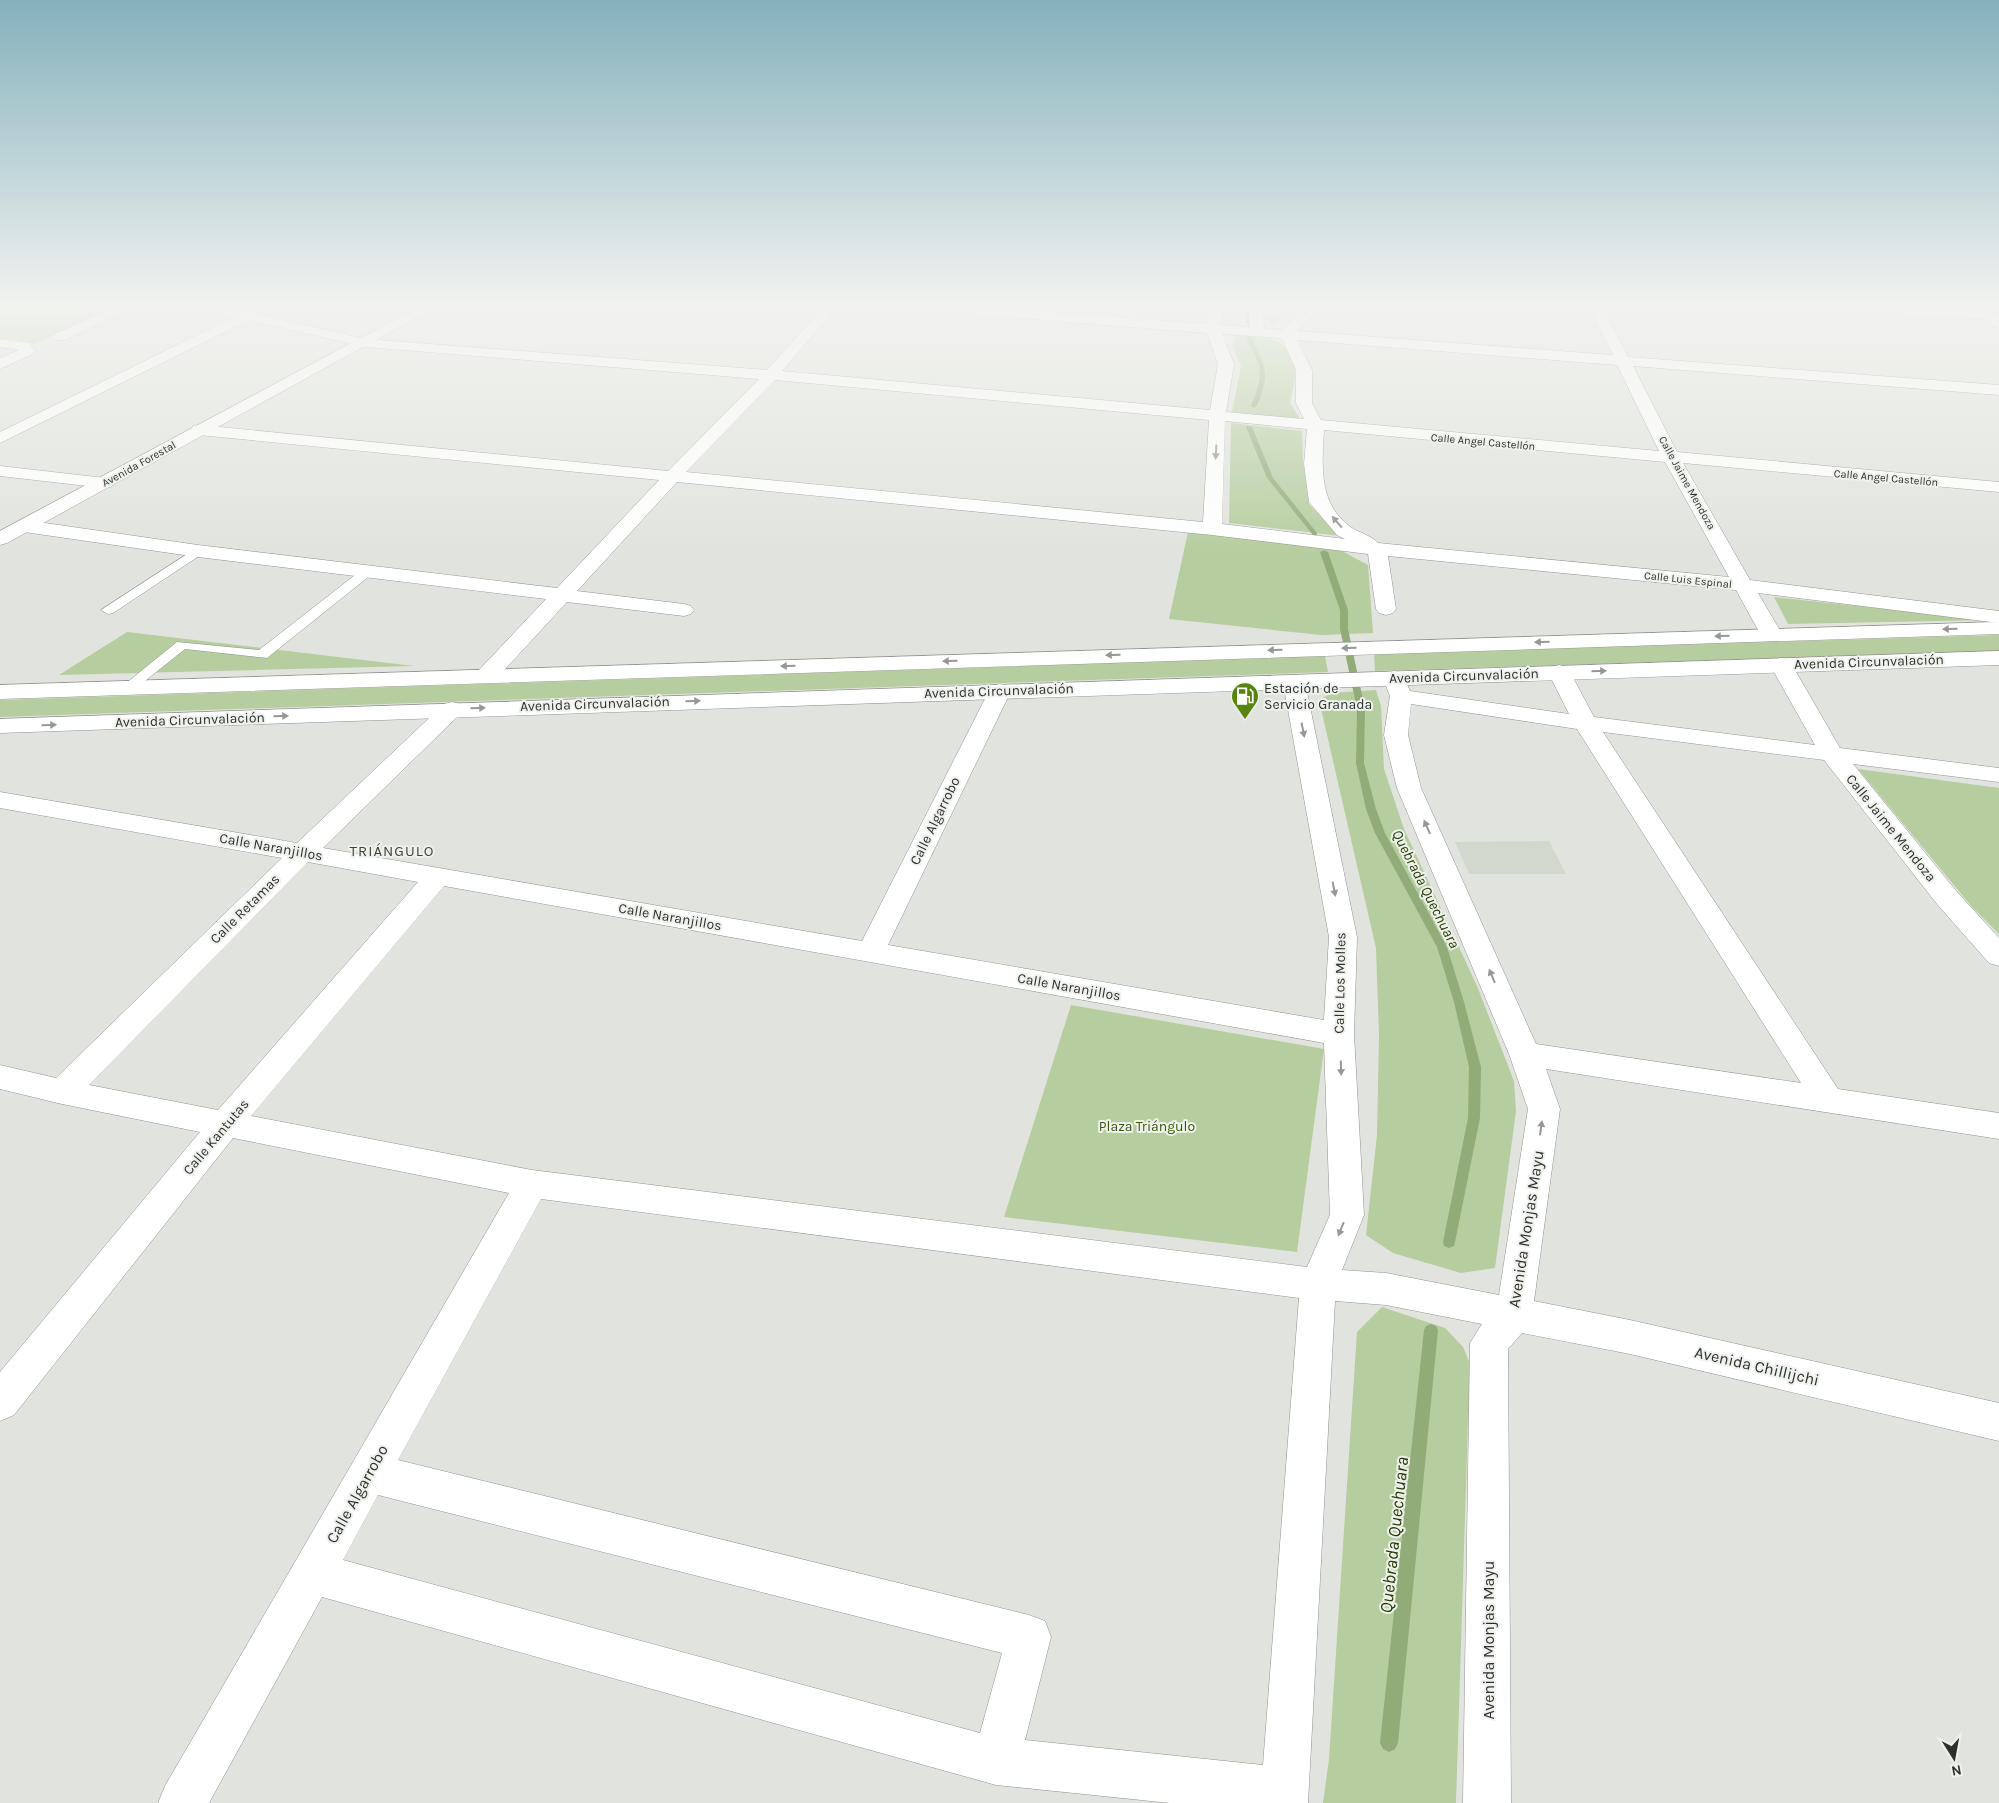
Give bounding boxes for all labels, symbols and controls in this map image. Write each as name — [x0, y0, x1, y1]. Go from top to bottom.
street label: Calle Angel Castellón — [1430, 431, 1536, 453]
street label: Calle Jaime Mendoza — [1656, 434, 1718, 532]
street label: Avenida Forestal — [100, 438, 178, 490]
one-way arrow — [1211, 444, 1219, 460]
street label: Calle Angel Castellón — [1833, 467, 1939, 489]
one-way arrow — [1331, 516, 1342, 529]
street label: Calle Luis Espinal — [1643, 569, 1733, 591]
one-way arrow — [1942, 626, 1958, 634]
one-way arrow — [1714, 632, 1730, 640]
one-way arrow — [1534, 638, 1550, 646]
one-way arrow — [1341, 644, 1357, 652]
one-way arrow — [1267, 647, 1283, 655]
street label: Avenida Circunvalación — [1794, 651, 1944, 673]
one-way arrow — [1104, 652, 1120, 660]
one-way arrow — [942, 657, 958, 665]
one-way arrow — [780, 662, 796, 670]
street label: Avenida Circunvalación — [1389, 665, 1539, 687]
one-way arrow — [1591, 667, 1607, 675]
street label: Avenida Circunvalación — [924, 680, 1074, 702]
place label: Estación de Servicio Granada — [1264, 680, 1372, 713]
fuel station icon: Estación de Servicio Granada — [1230, 681, 1260, 720]
street label: Avenida Circunvalación — [520, 693, 670, 715]
one-way arrow — [686, 697, 702, 705]
one-way arrow — [471, 704, 487, 712]
street label: Avenida Circunvalación — [115, 709, 265, 731]
one-way arrow — [273, 712, 289, 720]
one-way arrow — [41, 721, 57, 729]
one-way arrow — [1300, 722, 1308, 738]
street label: Calle Jaime Mendoza — [1842, 771, 1940, 885]
street label: Calle Algarrobo — [906, 774, 964, 868]
one-way arrow — [1422, 820, 1430, 834]
water label: Quebrada Quechuara — [1388, 827, 1464, 951]
street label: Calle Naranjillos — [218, 830, 324, 864]
district label: TRIÁNGULO — [350, 842, 434, 860]
street label: Calle Retamas — [207, 871, 283, 947]
one-way arrow — [1330, 882, 1338, 897]
street label: Calle Naranjillos — [617, 900, 723, 934]
street label: Calle Los Molles — [1331, 932, 1349, 1034]
one-way arrow — [1487, 969, 1495, 983]
street label: Calle Naranjillos — [1016, 970, 1122, 1004]
one-way arrow — [1337, 1060, 1345, 1076]
street label: Calle Kantutas — [179, 1096, 253, 1178]
park label: Plaza Triángulo — [1099, 1118, 1195, 1135]
one-way arrow — [1537, 1120, 1545, 1136]
street label: Avenida Monjas Mayu — [1504, 1149, 1548, 1309]
one-way arrow — [1336, 1222, 1344, 1236]
street label: Avenida Chillijchi — [1693, 1342, 1821, 1390]
street label: Calle Algarrobo — [322, 1441, 392, 1547]
water label: Quebrada Quechuara — [1375, 1456, 1413, 1614]
street label: Avenida Monjas Mayu — [1479, 1560, 1498, 1720]
north arrow — [1929, 1733, 1979, 1783]
text: N — [1950, 1761, 1963, 1780]

